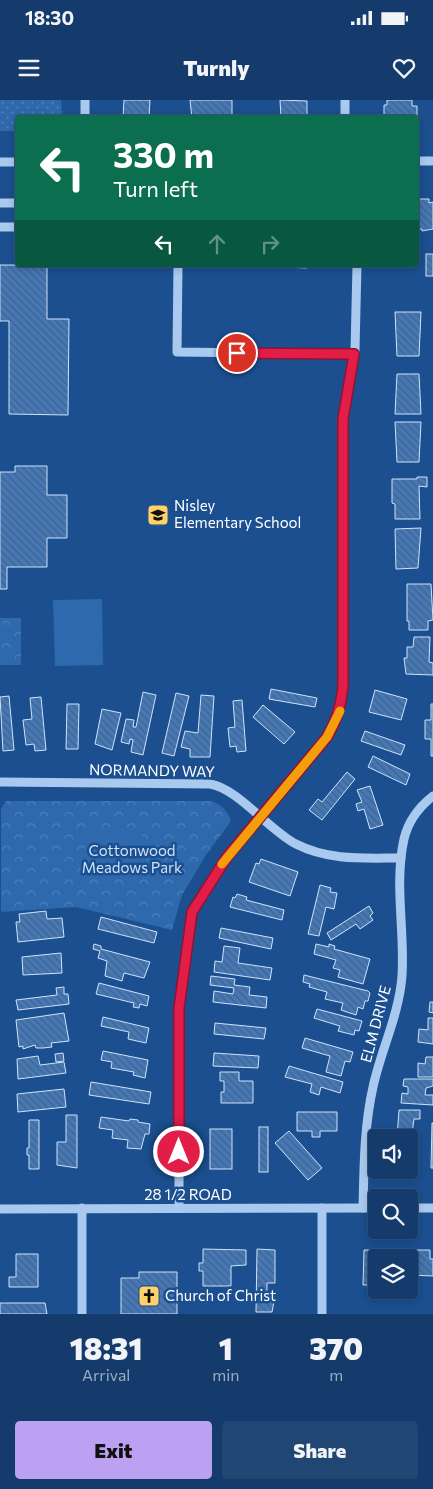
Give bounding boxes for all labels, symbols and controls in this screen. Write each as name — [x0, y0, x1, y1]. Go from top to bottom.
text: 18:30 — [25, 6, 74, 29]
icon: menu — [15, 54, 43, 82]
text: Turnly — [183, 54, 250, 81]
icon: heart — [390, 54, 418, 82]
text: 330 m — [113, 132, 214, 175]
icon: left — [30, 135, 95, 200]
text: Turn left — [113, 175, 198, 202]
icon: left — [150, 230, 178, 258]
icon: ahead — [203, 230, 231, 258]
icon: right — [256, 230, 284, 258]
pin — [216, 332, 258, 374]
icon: arrive — [223, 339, 251, 367]
place label: Nisley Elementary School — [174, 496, 301, 531]
school or university icon: Nisley Elementary School — [146, 503, 170, 527]
street label: NORMANDY WAY — [89, 760, 215, 780]
park label: Cottonwood Meadows Park — [82, 841, 182, 876]
street label: ELM DRIVE — [356, 983, 394, 1064]
position arrow — [152, 1125, 204, 1177]
map controls — [368, 1129, 418, 1299]
button: sound — [368, 1129, 418, 1179]
street label: 28 1/2 ROAD — [144, 1185, 232, 1203]
button: search — [368, 1189, 418, 1239]
button: layers — [368, 1249, 418, 1299]
church icon: Church of Christ — [137, 1284, 161, 1308]
place label: Church of Christ — [165, 1286, 276, 1304]
text: 18:31 — [70, 1329, 143, 1366]
text: 1 — [219, 1329, 233, 1366]
text: 370 — [309, 1329, 363, 1366]
text: Arrival — [82, 1365, 130, 1384]
text: min — [212, 1365, 239, 1384]
text: m — [329, 1365, 343, 1384]
button: Exit — [15, 1421, 212, 1479]
button: Share — [222, 1421, 418, 1479]

